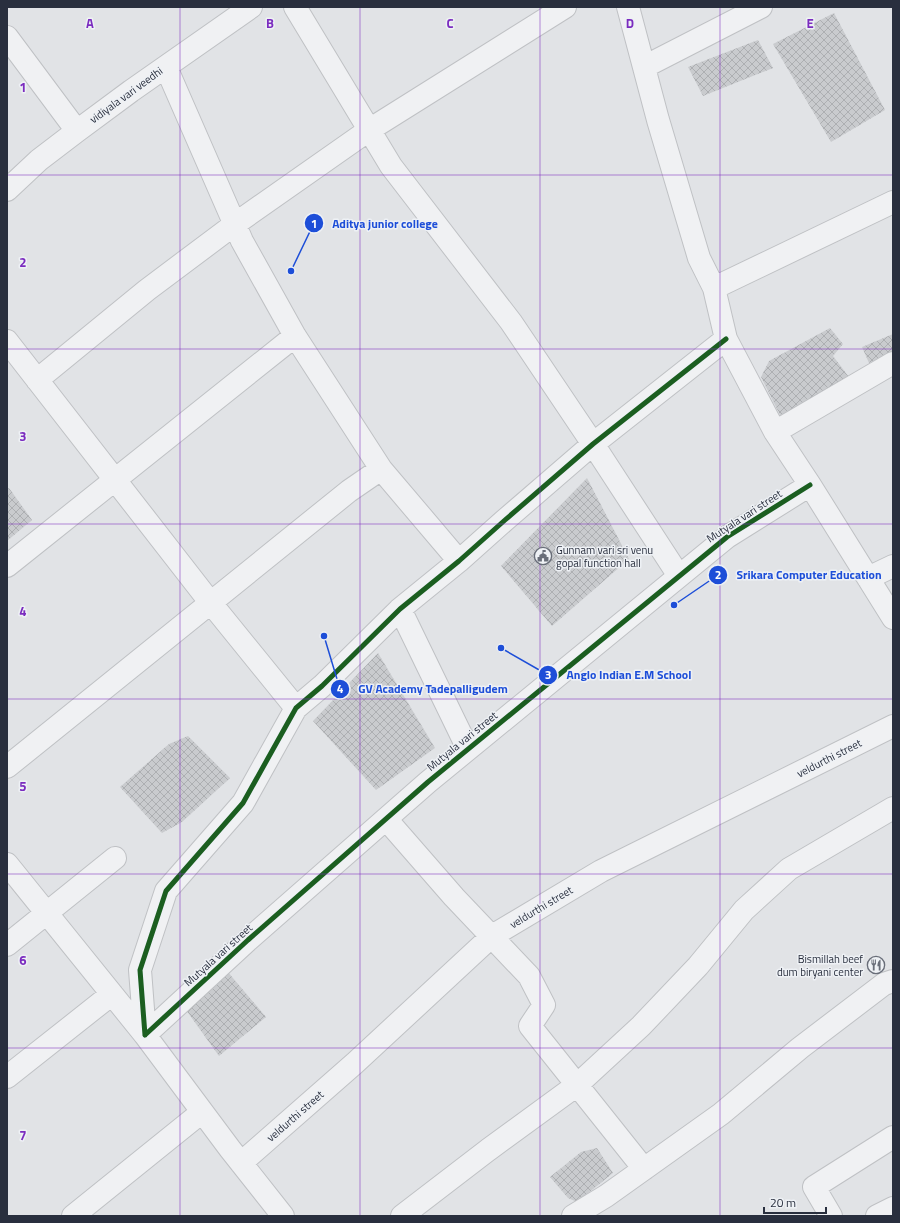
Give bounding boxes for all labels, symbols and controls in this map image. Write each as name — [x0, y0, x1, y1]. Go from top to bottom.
text: A — [86, 13, 94, 33]
text: B — [266, 13, 274, 33]
text: C — [446, 13, 454, 33]
text: D — [626, 13, 634, 33]
text: E — [806, 13, 814, 33]
street label: vidiyala vari veedhi — [86, 63, 166, 127]
text: 1 — [19, 77, 27, 97]
callout: Aditya junior college — [304, 211, 445, 235]
text: 1 — [311, 214, 317, 233]
text: Aditya junior college — [332, 214, 438, 233]
text: 2 — [19, 252, 27, 272]
text: 3 — [19, 426, 27, 446]
street label: Mutyala vari street — [703, 485, 785, 546]
place label: Gunnam vari sri venu gopal function hall — [556, 542, 653, 571]
public building icon: Gunnam vari sri venu gopal function hall — [533, 546, 553, 566]
callout: Srikara Computer Education — [708, 563, 889, 587]
text: 2 — [715, 565, 721, 584]
text: Srikara Computer Education — [736, 565, 882, 584]
text: 4 — [19, 601, 27, 621]
callout: Anglo Indian E.M School — [538, 663, 699, 687]
text: 3 — [545, 665, 551, 684]
text: Anglo Indian E.M School — [567, 665, 691, 684]
callout: GV Academy Tadepalligudem — [330, 677, 516, 701]
text: 4 — [337, 679, 344, 698]
text: GV Academy Tadepalligudem — [358, 679, 508, 698]
street label: Mutyala vari street — [423, 707, 501, 775]
street label: veldurthi street — [794, 735, 864, 781]
text: 5 — [19, 776, 27, 796]
street label: veldurthi street — [506, 882, 576, 932]
street label: Mutyala vari street — [180, 920, 256, 990]
text: 6 — [19, 950, 27, 970]
place label: Bismillah beef dum biryani center — [777, 951, 863, 980]
restaurant icon: Bismillah beef dum biryani center — [866, 955, 886, 975]
street label: veldurthi street — [263, 1087, 327, 1145]
text: 7 — [19, 1125, 27, 1145]
scale bar — [764, 1189, 826, 1215]
text: 20 m — [770, 1193, 796, 1212]

